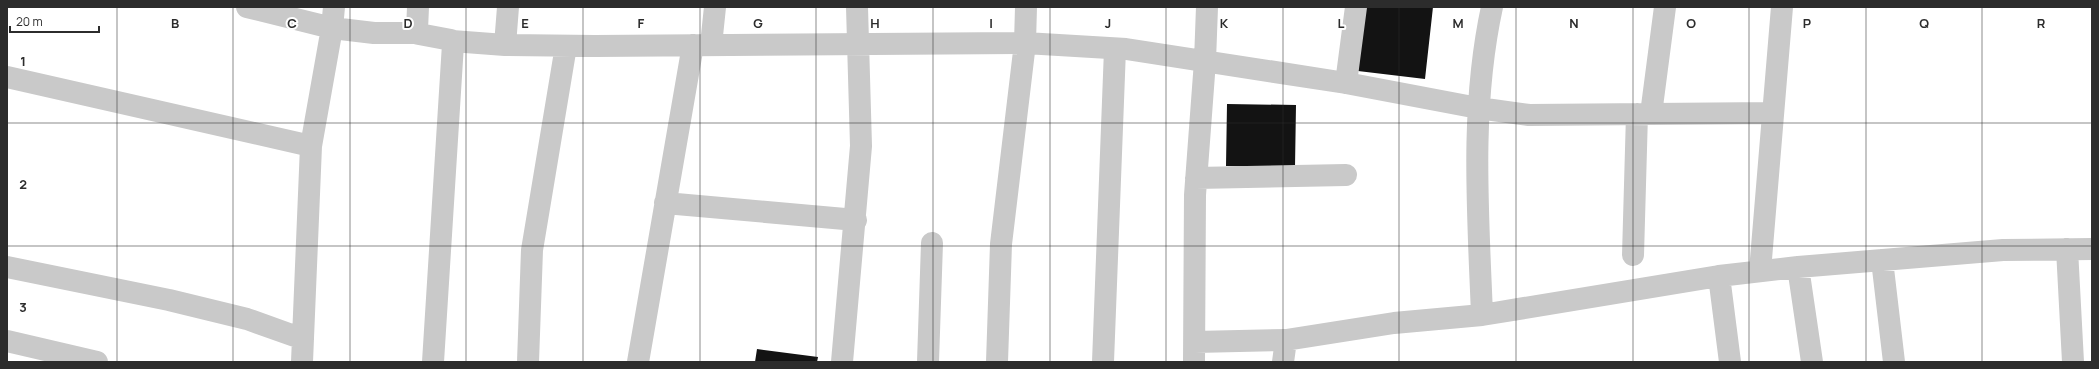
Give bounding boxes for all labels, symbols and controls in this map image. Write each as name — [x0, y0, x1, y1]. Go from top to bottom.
scale bar — [10, 8, 99, 34]
text: 20 m — [16, 13, 43, 30]
text: B — [171, 14, 179, 32]
text: C — [287, 14, 297, 32]
text: D — [403, 14, 413, 32]
text: E — [521, 14, 529, 32]
text: F — [638, 14, 645, 32]
text: G — [753, 14, 763, 32]
text: H — [870, 14, 880, 32]
text: I — [989, 14, 993, 32]
text: J — [1105, 14, 1111, 32]
text: K — [1220, 14, 1229, 32]
text: L — [1338, 14, 1345, 32]
text: M — [1452, 14, 1464, 32]
text: N — [1569, 14, 1579, 32]
text: O — [1686, 14, 1696, 32]
text: P — [1803, 14, 1811, 32]
text: Q — [1919, 14, 1929, 32]
text: R — [2037, 14, 2046, 32]
text: 1 — [20, 52, 26, 70]
text: 2 — [19, 175, 27, 193]
text: 3 — [19, 298, 27, 316]

